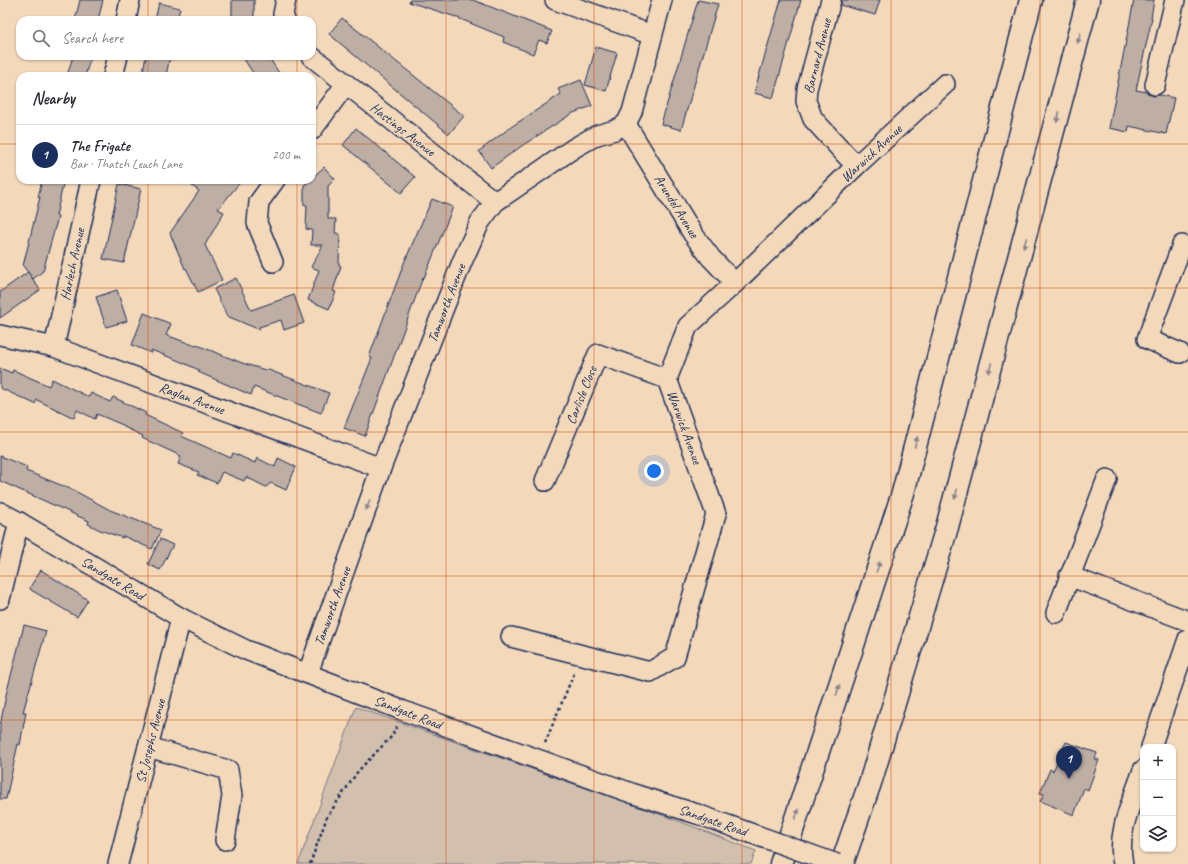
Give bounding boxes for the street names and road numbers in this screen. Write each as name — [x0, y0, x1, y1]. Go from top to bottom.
street label: Barnard Avenue — [800, 16, 835, 95]
street label: Hastings Avenue — [367, 99, 440, 161]
street label: Warwick Avenue — [837, 120, 906, 186]
street label: Arundel Avenue — [650, 171, 703, 242]
street label: Harlech Avenue — [57, 225, 89, 302]
street label: Tamworth Avenue — [424, 260, 470, 345]
street label: Carlisle Close — [562, 362, 601, 427]
street label: Raglan Avenue — [157, 379, 228, 419]
street label: Warwick Avenue — [663, 388, 706, 468]
street label: Sandgate Road — [78, 553, 150, 605]
street label: Tamworth Avenue — [310, 563, 355, 648]
street label: Sandgate Road — [372, 692, 446, 734]
street label: St Josephs Avenue — [132, 696, 169, 785]
street label: Sandgate Road — [676, 801, 752, 841]

